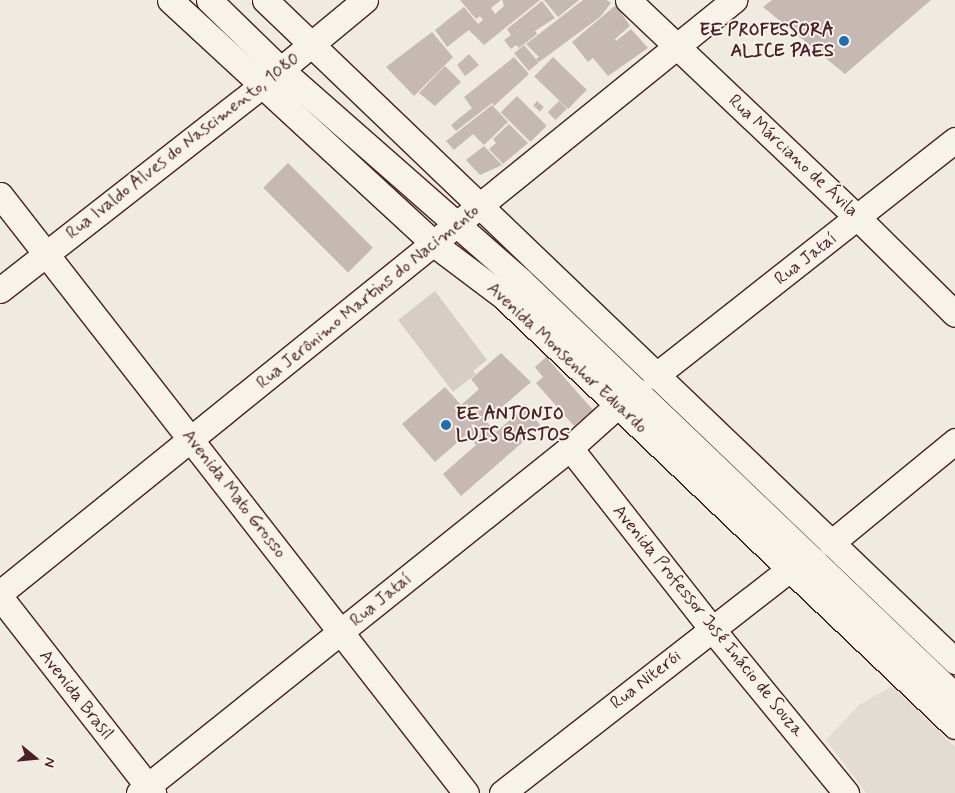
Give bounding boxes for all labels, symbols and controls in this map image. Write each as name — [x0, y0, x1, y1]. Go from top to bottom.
place label: EE PROFESSORA ALICE PAES — [696, 20, 834, 62]
marker: EE PROFESSORA ALICE PAES — [838, 35, 850, 47]
street label: Rua Ivaldo Alves do Nascimento, 1080 — [64, 49, 302, 243]
street label: Rua Márciano de Ávila — [723, 90, 863, 222]
street label: Rua Jerônimo Martins do Nacimento — [252, 200, 484, 394]
street label: Rua Jataí — [771, 229, 841, 289]
street label: Avenida Monsenhor Eduardo — [482, 278, 652, 438]
place label: EE ANTONIO LUIS BASTOS — [456, 404, 568, 446]
marker: EE ANTONIO LUIS BASTOS — [440, 419, 452, 431]
street label: Avenida Mato Grosso — [177, 425, 291, 563]
street label: Avenida Professor José Inácio de Souza — [606, 499, 810, 743]
street label: Rua Jataí — [346, 569, 416, 631]
street label: Avenida Brasil — [34, 645, 118, 745]
street label: Rua Niterói — [607, 646, 685, 714]
north arrow — [10, 733, 60, 783]
text: N — [39, 755, 59, 769]

